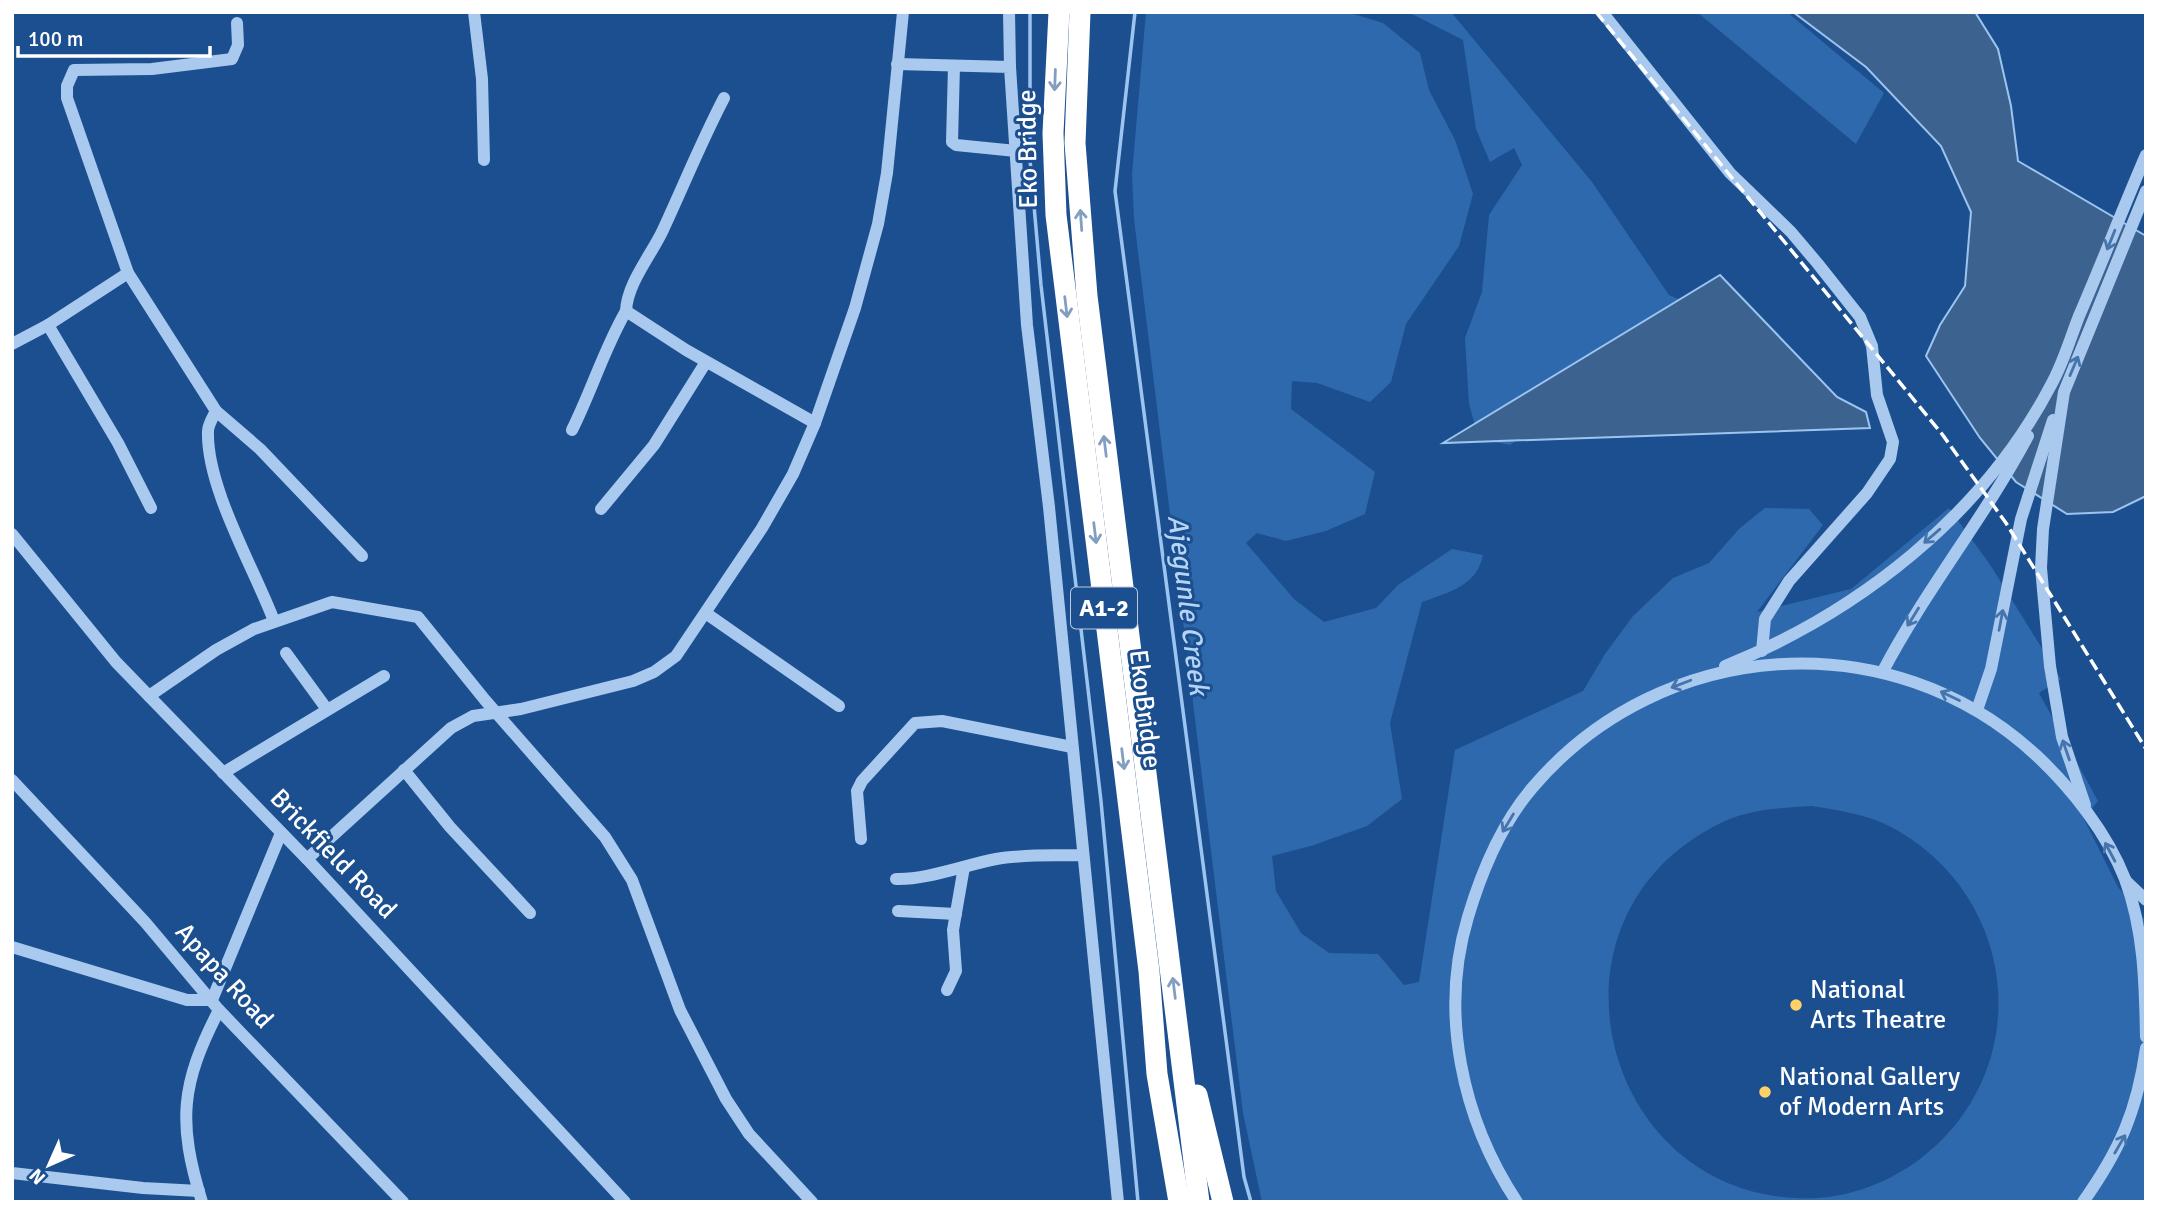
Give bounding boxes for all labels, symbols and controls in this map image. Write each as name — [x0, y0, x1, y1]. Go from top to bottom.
scale bar — [18, 14, 210, 58]
text: 100 m — [28, 26, 83, 52]
one-way arrow — [1048, 69, 1061, 92]
street label: Eko Bridge — [1011, 89, 1045, 209]
one-way arrow — [1074, 209, 1087, 232]
one-way arrow — [2103, 228, 2116, 250]
one-way arrow — [1060, 295, 1073, 318]
one-way arrow — [2069, 356, 2082, 378]
one-way arrow — [1099, 435, 1112, 458]
water label: Ajegunle Creek — [1160, 513, 1216, 700]
one-way arrow — [1088, 521, 1101, 544]
one-way arrow — [1923, 528, 1941, 544]
road number: A1-2 — [1071, 588, 1137, 628]
one-way arrow — [1906, 606, 1920, 626]
one-way arrow — [1994, 609, 2008, 632]
street label: Eko Bridge — [1122, 648, 1168, 770]
one-way arrow — [1671, 678, 1693, 691]
one-way arrow — [1940, 689, 1961, 702]
one-way arrow — [2059, 739, 2071, 761]
one-way arrow — [1117, 747, 1130, 769]
street label: Brickfield Road — [263, 782, 403, 926]
one-way arrow — [1500, 813, 1514, 833]
one-way arrow — [2102, 842, 2116, 863]
street label: Apapa Road — [168, 917, 280, 1035]
place label: National Arts Theatre — [1810, 974, 1946, 1036]
one-way arrow — [1167, 977, 1180, 1000]
marker: National Arts Theatre — [1788, 997, 1804, 1013]
place label: National Gallery of Modern Arts — [1779, 1061, 1960, 1123]
marker: National Gallery of Modern Arts — [1757, 1084, 1773, 1100]
north arrow — [14, 1130, 84, 1200]
one-way arrow — [2113, 1135, 2127, 1155]
text: N — [25, 1163, 51, 1189]

